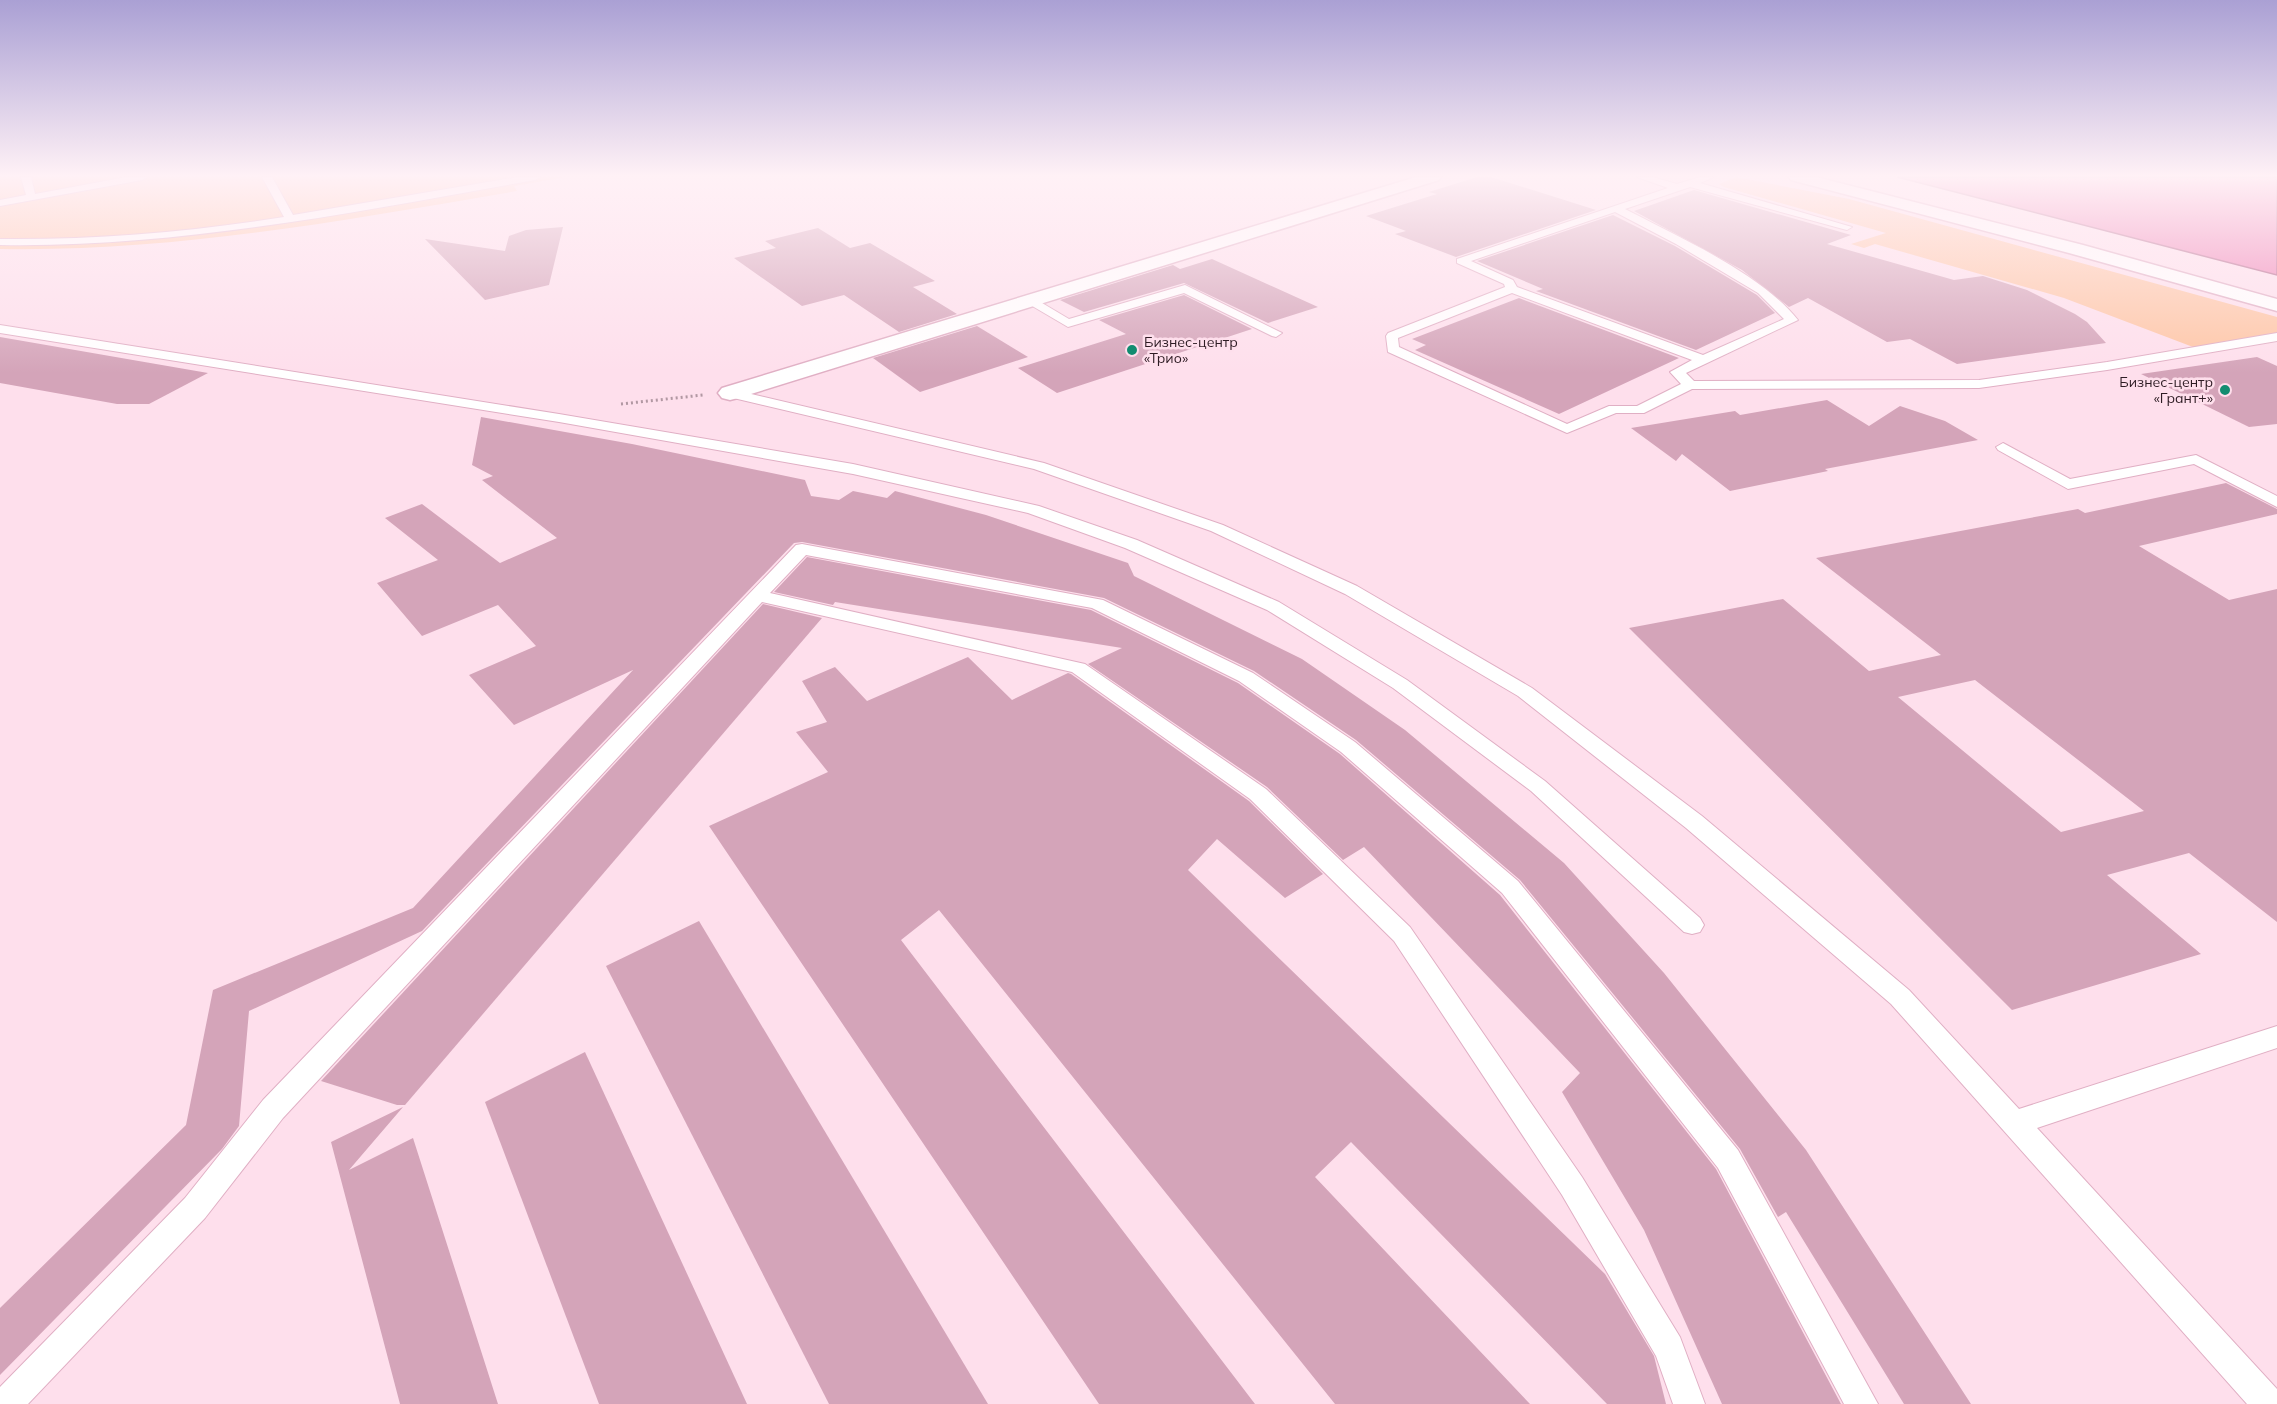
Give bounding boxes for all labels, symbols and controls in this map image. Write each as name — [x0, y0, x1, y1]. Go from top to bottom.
place label: Бизнес-центр «Трио» — [1144, 333, 1238, 367]
marker: Бизнес-центр «Трио» — [1125, 343, 1139, 357]
place label: Бизнес-центр «Грант+» — [2119, 373, 2213, 407]
marker: Бизнес-центр «Грант+» — [2218, 383, 2232, 397]

